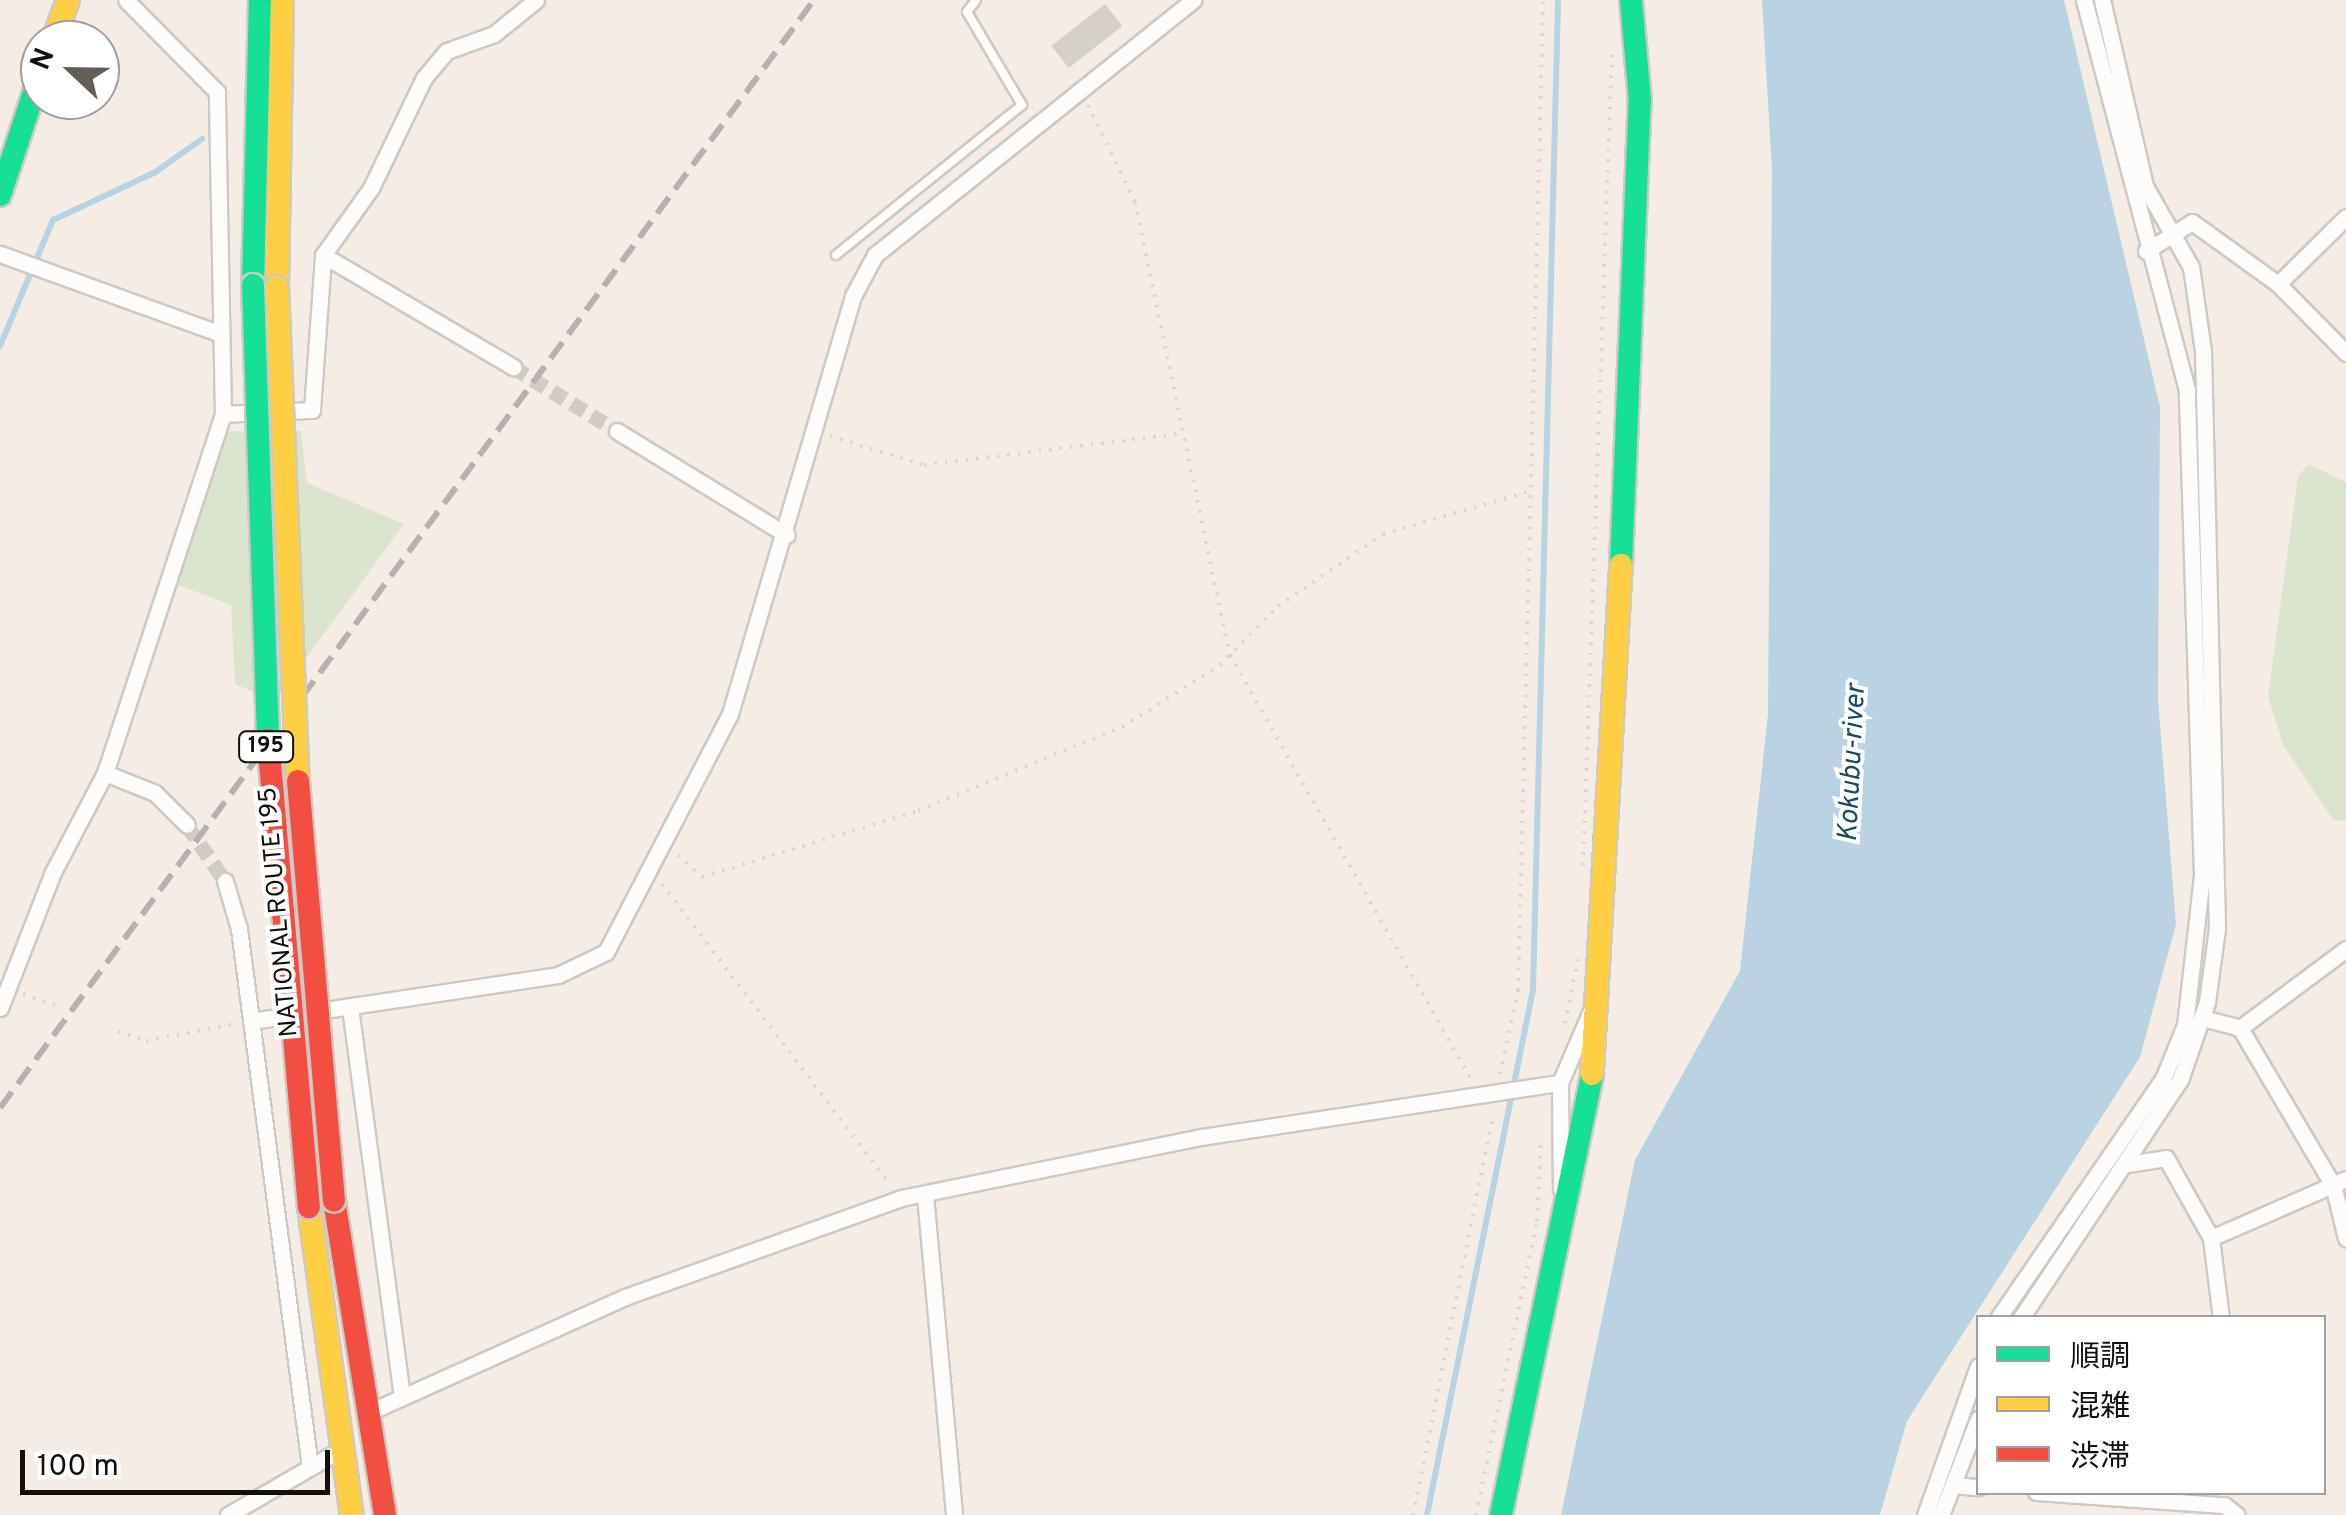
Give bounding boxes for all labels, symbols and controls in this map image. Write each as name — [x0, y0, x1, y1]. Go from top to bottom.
north arrow — [20, 20, 120, 120]
text: N — [24, 43, 64, 76]
water label: Kokubu-river — [1832, 683, 1874, 843]
road number: 195 — [236, 730, 296, 764]
street label: NATIONAL ROUTE 195 — [254, 785, 306, 1039]
legend — [1976, 1315, 2326, 1495]
text: 順調 — [2070, 1340, 2130, 1377]
text: 混雑 — [2070, 1390, 2130, 1427]
scale bar — [25, 1430, 335, 1492]
text: 渋滞 — [2070, 1440, 2130, 1477]
text: 100 m — [37, 1449, 119, 1486]

